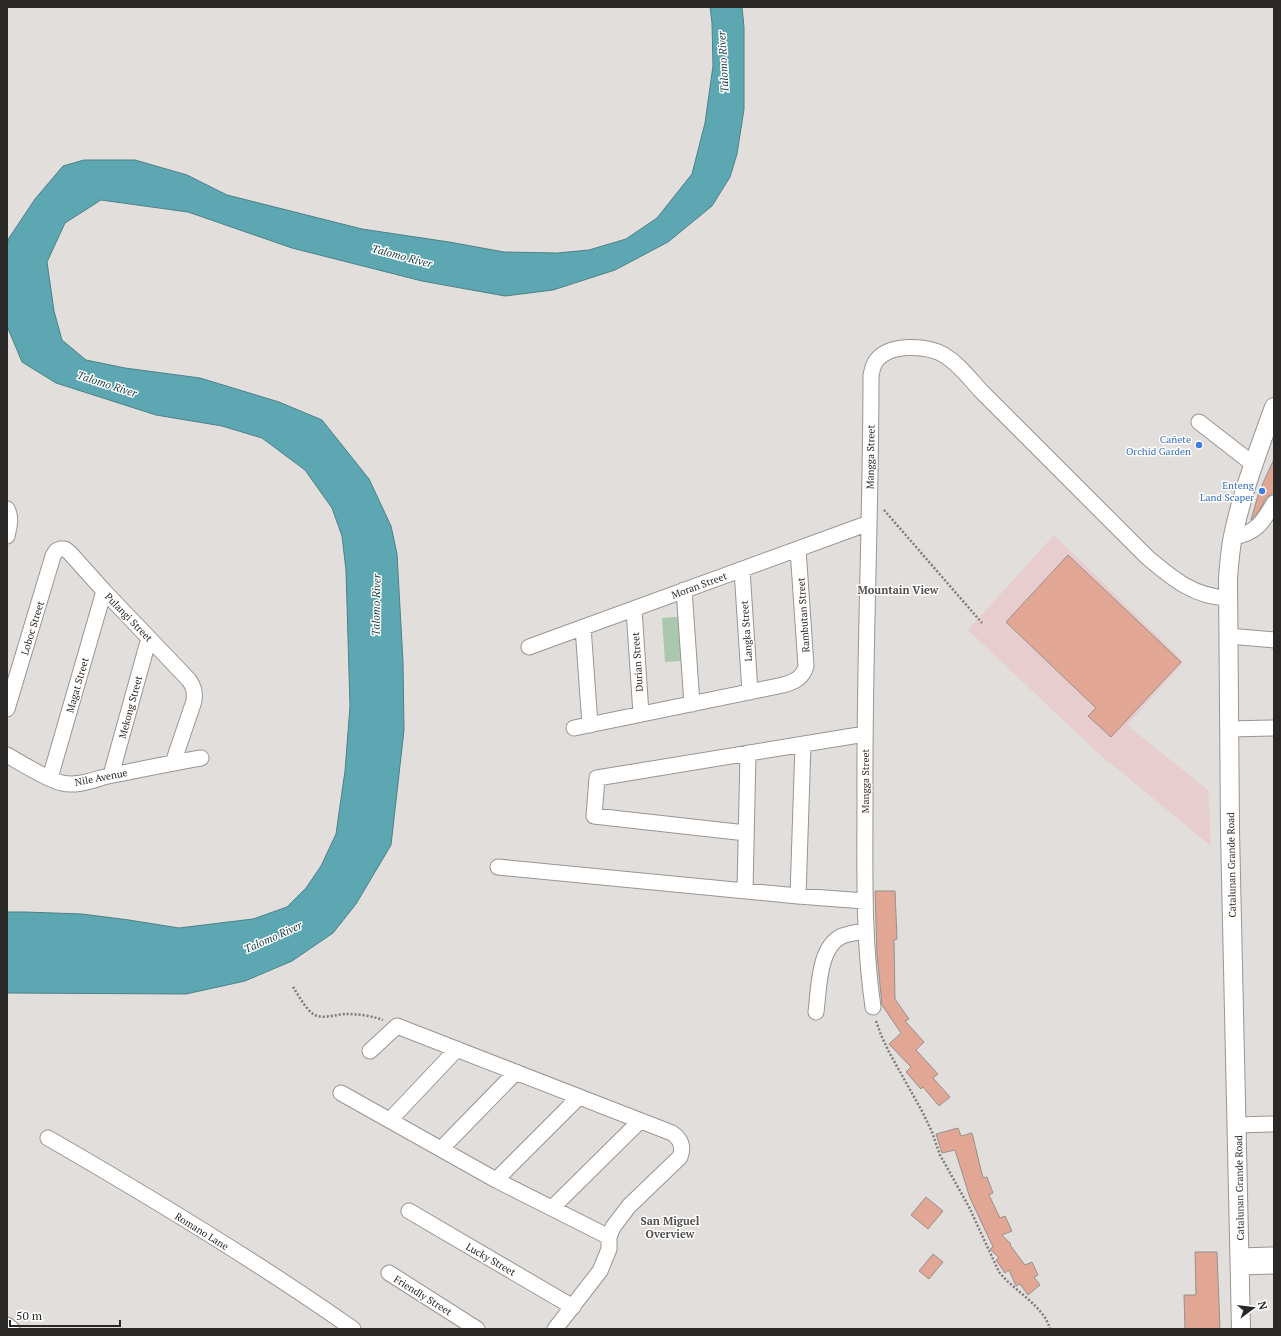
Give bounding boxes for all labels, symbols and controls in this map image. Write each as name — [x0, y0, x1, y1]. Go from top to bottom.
water label: Talomo River — [714, 30, 732, 93]
water label: Talomo River — [370, 241, 434, 271]
water label: Talomo River — [75, 368, 139, 400]
street label: Mangga Street — [863, 424, 878, 489]
place label: Cañete Orchid Garden — [1126, 433, 1191, 458]
marker: Cañete Orchid Garden — [1194, 440, 1204, 450]
place label: Enteng Land Scaper — [1200, 479, 1255, 504]
marker: Enteng Land Scaper — [1257, 486, 1267, 496]
street label: Moran Street — [670, 569, 729, 602]
water label: Talomo River — [368, 573, 384, 636]
street label: Rambutan Street — [794, 577, 813, 653]
district label: Mountain View — [858, 583, 939, 597]
street label: Pulangi Street — [102, 590, 155, 645]
street label: Loboc Street — [18, 599, 47, 657]
street label: Langka Street — [738, 600, 755, 662]
street label: Durian Street — [629, 631, 646, 692]
street label: Magat Street — [63, 656, 92, 714]
street label: Mekong Street — [116, 674, 145, 740]
street label: Mangga Street — [859, 749, 872, 813]
street label: Nile Avenue — [74, 766, 129, 789]
street label: Catalunan Grande Road — [1224, 812, 1239, 918]
water label: Talomo River — [242, 918, 305, 956]
street label: Catalunan Grande Road — [1232, 1135, 1247, 1241]
street label: Romano Lane — [173, 1210, 231, 1253]
district label: San Miguel Overview — [641, 1214, 700, 1241]
street label: Lucky Street — [464, 1240, 518, 1279]
street label: Friendly Street — [391, 1272, 454, 1319]
north arrow — [1233, 1288, 1273, 1328]
text: N — [1255, 1300, 1271, 1312]
scale bar — [10, 1302, 120, 1328]
text: 50 m — [16, 1308, 43, 1323]

